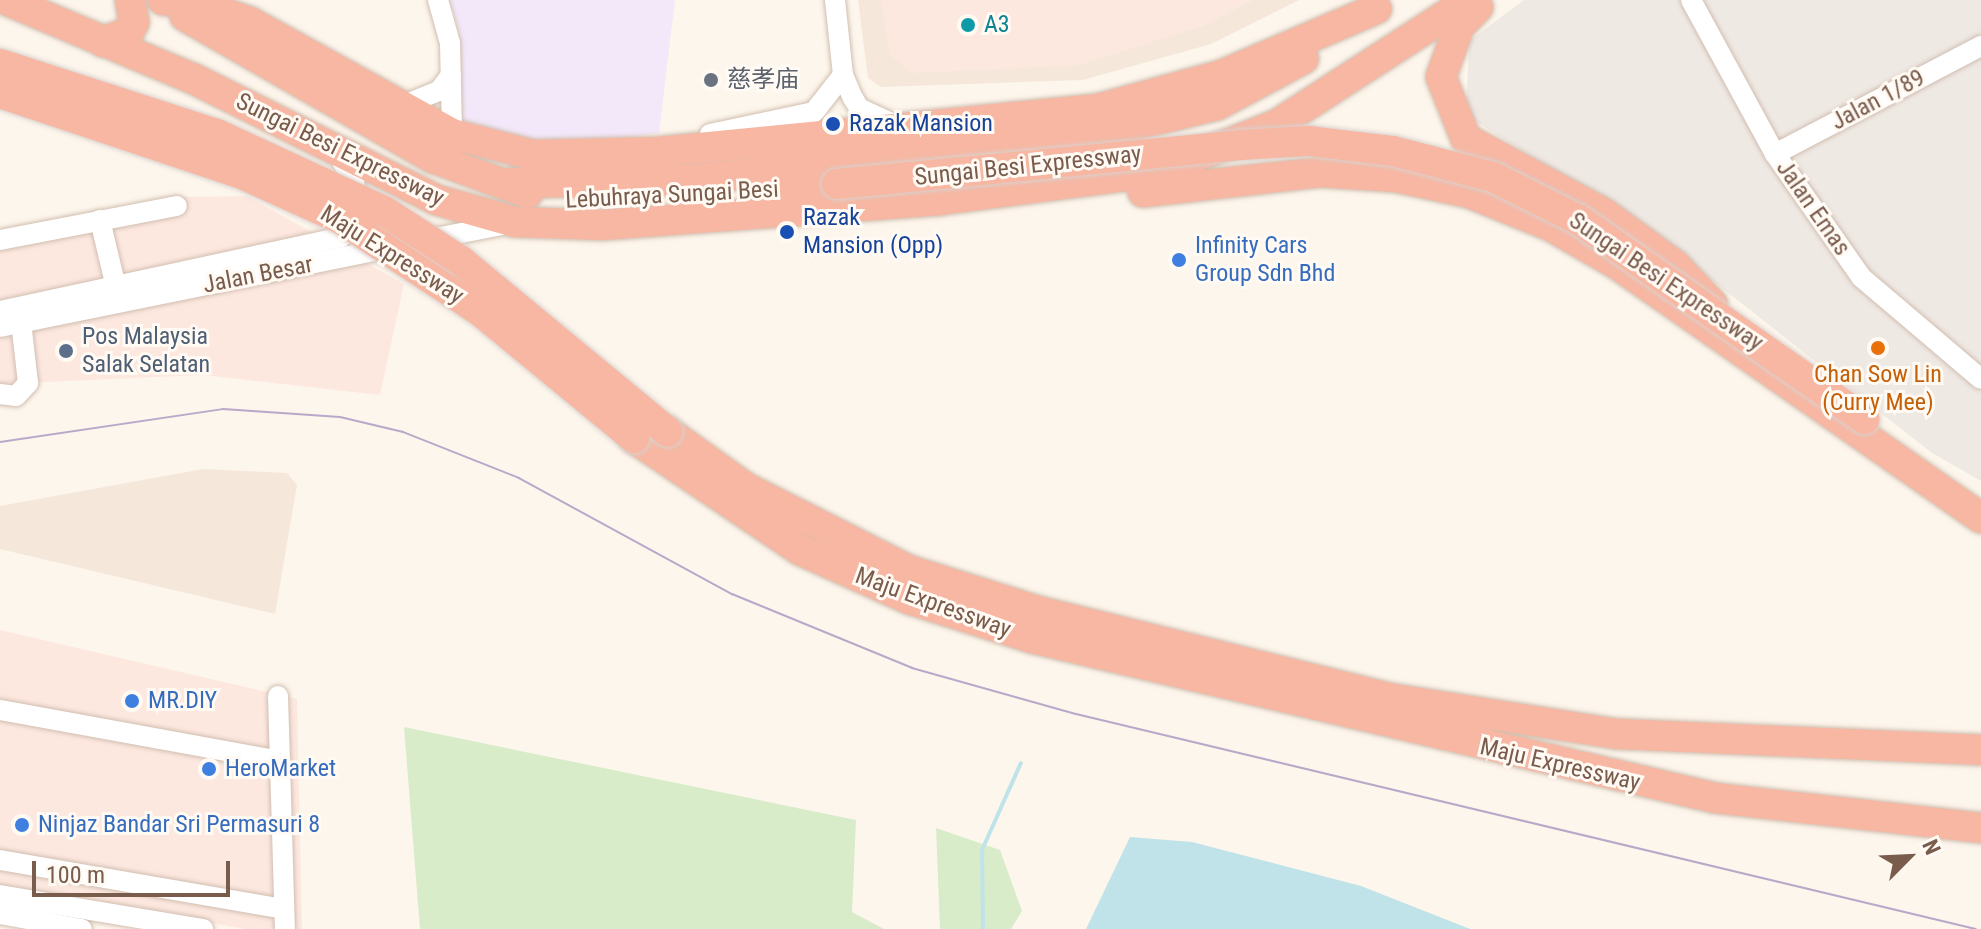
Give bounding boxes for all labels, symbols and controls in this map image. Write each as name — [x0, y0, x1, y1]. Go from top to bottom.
place label: A3 — [984, 11, 1010, 39]
marker: A3 — [959, 16, 977, 34]
street label: Jalan 1/89 — [1826, 63, 1930, 137]
place label: 慈孝庙 — [727, 66, 799, 94]
marker: 慈孝庙 — [702, 71, 720, 89]
street label: Sungai Besi Expressway — [231, 87, 449, 213]
place label: Razak Mansion — [849, 110, 993, 138]
marker: Razak Mansion — [824, 115, 842, 133]
street label: Sungai Besi Expressway — [913, 140, 1143, 192]
street label: Jalan Emas — [1770, 155, 1856, 261]
street label: Lebuhraya Sungai Besi — [565, 175, 779, 215]
street label: Maju Expressway — [315, 199, 469, 311]
place label: Razak Mansion (Opp) — [803, 204, 943, 260]
street label: Sungai Besi Expressway — [1564, 206, 1768, 358]
marker: Razak Mansion (Opp) — [778, 223, 796, 241]
place label: Infinity Cars Group Sdn Bhd — [1195, 232, 1335, 288]
street label: Jalan Besar — [201, 250, 315, 300]
marker: Infinity Cars Group Sdn Bhd — [1170, 251, 1188, 269]
place label: Pos Malaysia Salak Selatan — [82, 323, 210, 379]
marker: Chan Sow Lin (Curry Mee) — [1869, 339, 1887, 357]
marker: Pos Malaysia Salak Selatan — [57, 342, 75, 360]
place label: Chan Sow Lin (Curry Mee) — [1814, 361, 1942, 417]
street label: Maju Expressway — [851, 561, 1015, 645]
place label: MR.DIY — [148, 687, 217, 715]
marker: MR.DIY — [123, 692, 141, 710]
street label: Maju Expressway — [1477, 733, 1643, 797]
place label: HeroMarket — [225, 755, 336, 783]
marker: HeroMarket — [200, 760, 218, 778]
place label: Ninjaz Bandar Sri Permasuri 8 — [38, 811, 320, 839]
marker: Ninjaz Bandar Sri Permasuri 8 — [13, 816, 31, 834]
north arrow — [1869, 817, 1949, 897]
text: N — [1917, 836, 1946, 858]
scale bar — [36, 845, 234, 895]
text: 100 m — [46, 861, 105, 889]

